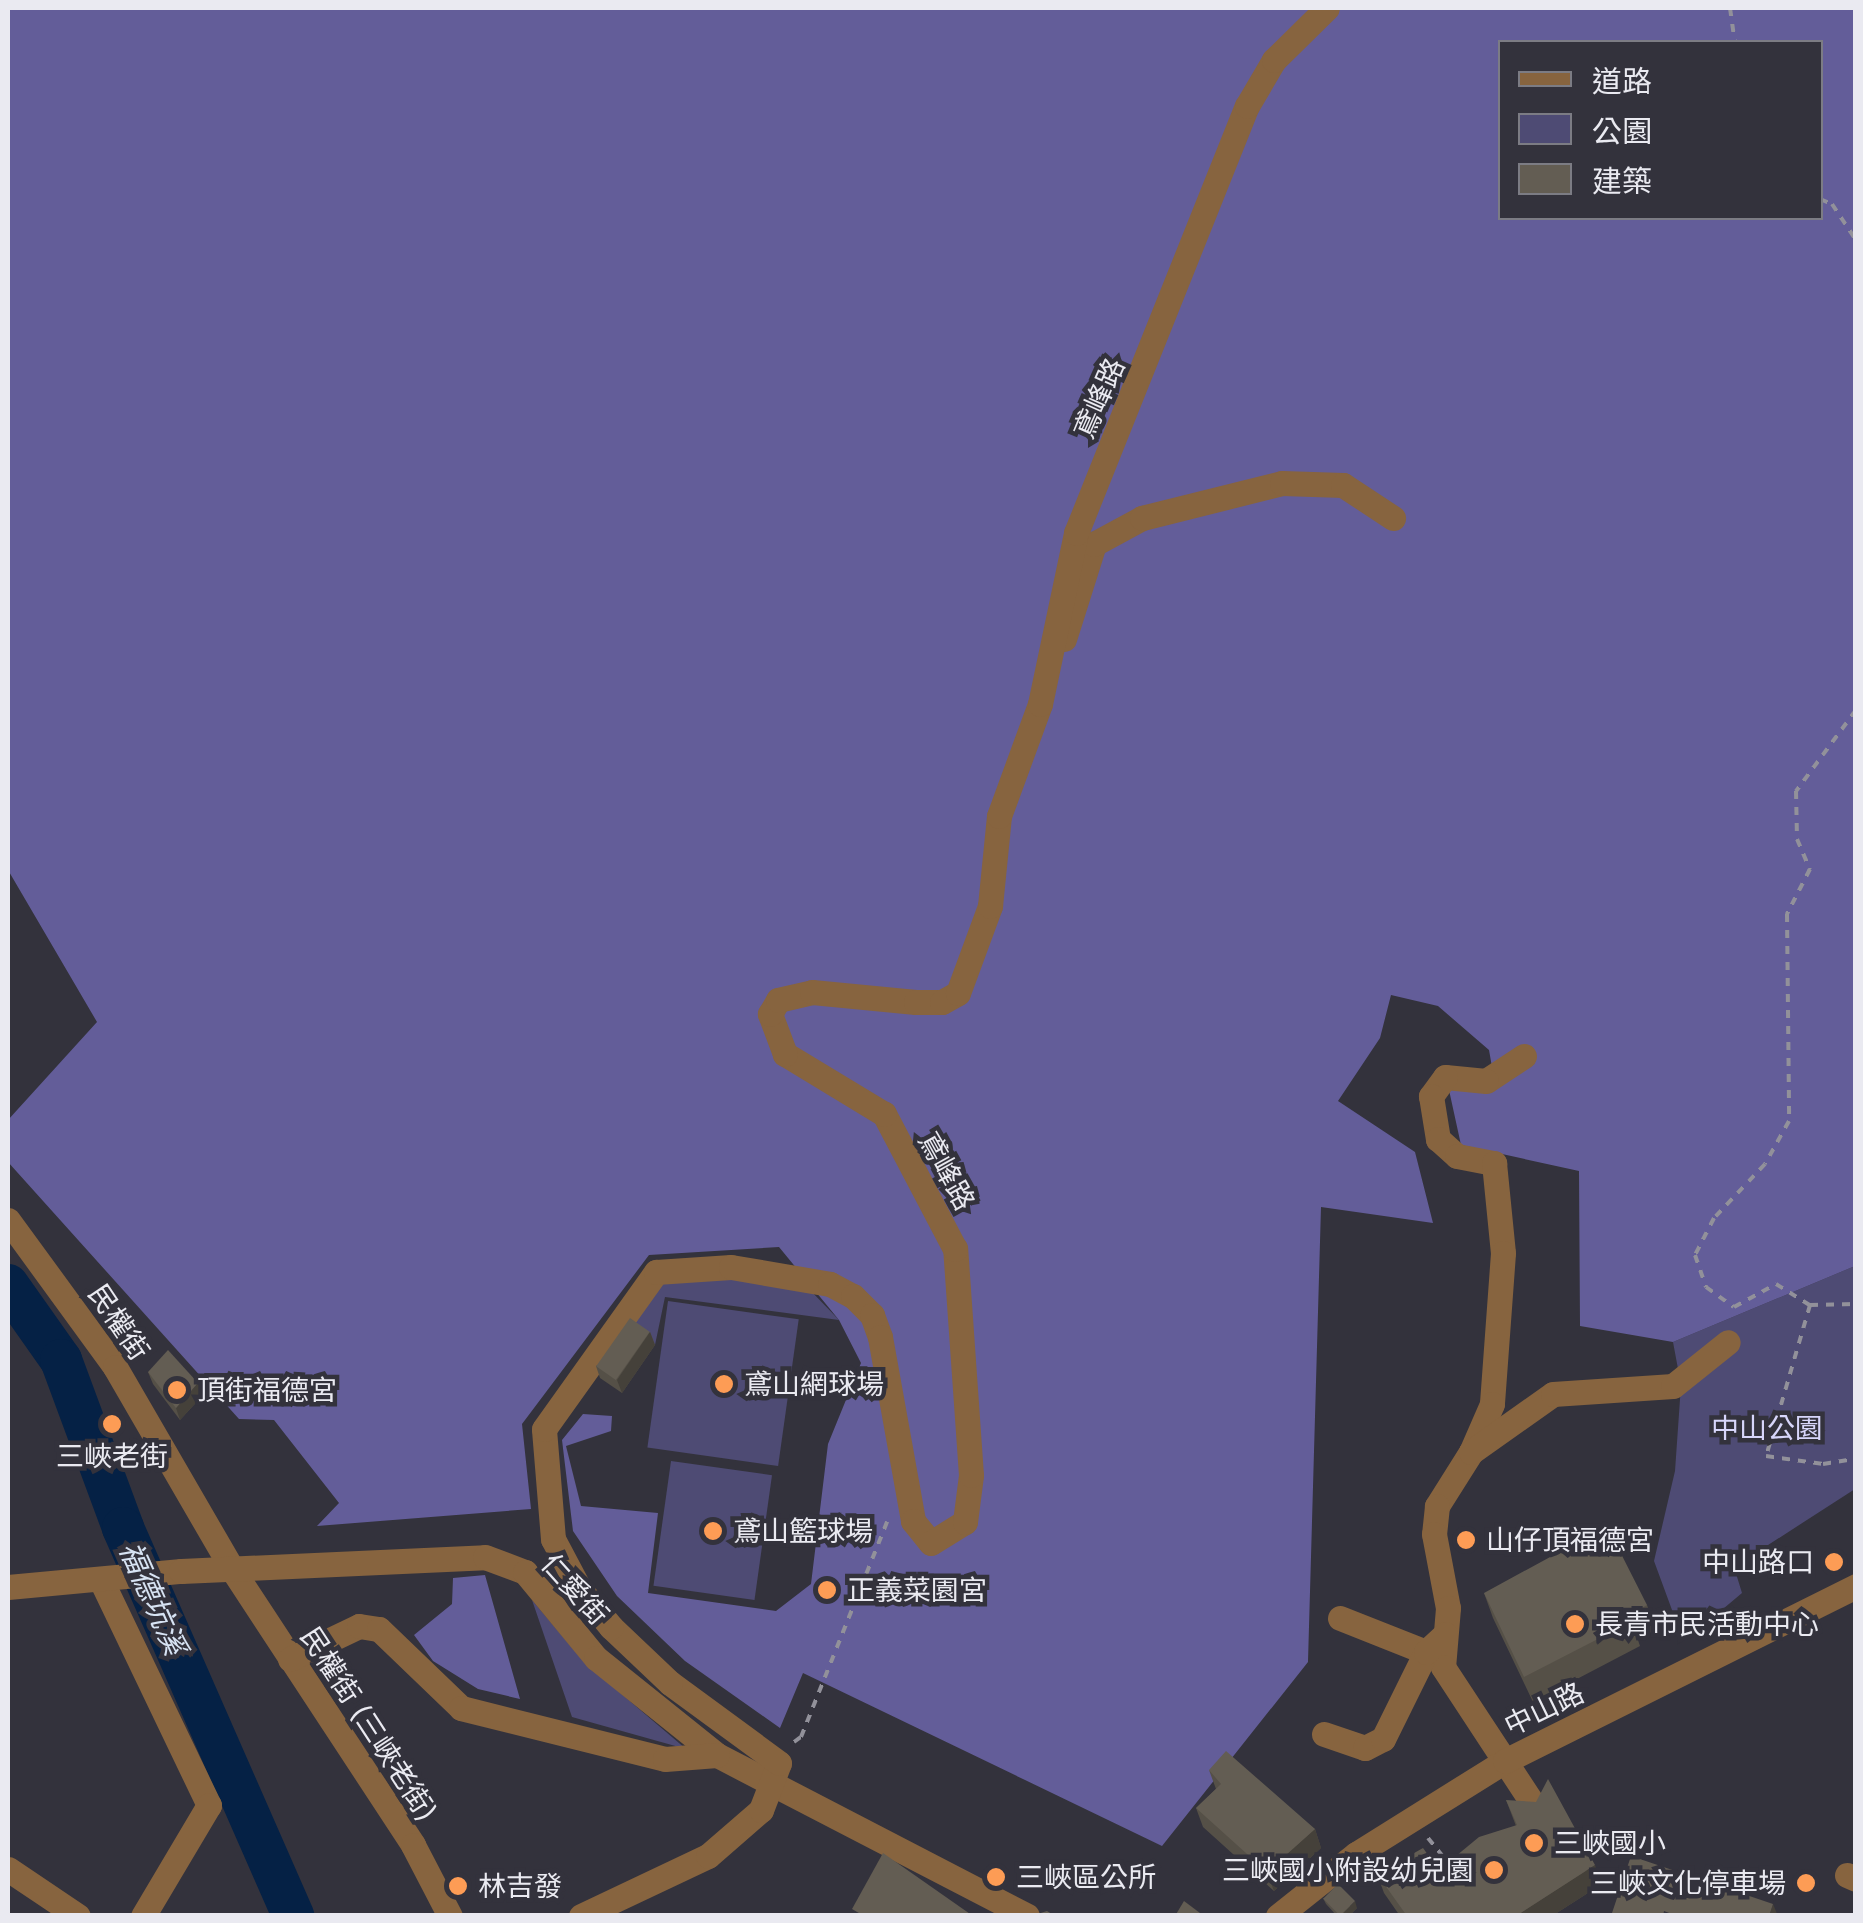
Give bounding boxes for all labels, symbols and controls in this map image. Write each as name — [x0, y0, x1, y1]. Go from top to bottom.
legend — [1498, 40, 1823, 220]
text: 道路 — [1592, 63, 1652, 99]
text: 公園 — [1592, 113, 1652, 149]
text: 建築 — [1592, 163, 1652, 199]
street label: 鳶峰路 — [1067, 353, 1131, 443]
street label: 鳶峰路 — [912, 1126, 982, 1216]
street label: 民權街 — [82, 1278, 156, 1366]
place label: 鳶山網球場 — [744, 1367, 884, 1401]
place label: 頂街福德宮 — [197, 1373, 337, 1407]
marker: 鳶山網球場 — [713, 1373, 735, 1395]
marker: 頂街福德宮 — [166, 1379, 188, 1401]
park label: 中山公園 — [1711, 1411, 1823, 1445]
marker: 三峽老街 — [101, 1413, 123, 1435]
place label: 三峽老街 — [56, 1439, 168, 1473]
place label: 鳶山籃球場 — [733, 1514, 873, 1548]
marker: 鳶山籃球場 — [702, 1520, 724, 1542]
place label: 山仔頂福德宮 — [1486, 1523, 1654, 1557]
marker: 山仔頂福德宮 — [1455, 1529, 1477, 1551]
water label: 福德坑溪 — [112, 1536, 194, 1660]
place label: 中山路口 — [1702, 1545, 1814, 1579]
street label: 仁愛街 — [534, 1547, 616, 1631]
marker: 中山路口 — [1823, 1551, 1845, 1573]
place label: 正義菜園宮 — [847, 1573, 987, 1607]
marker: 正義菜園宮 — [816, 1579, 838, 1601]
place label: 長青市民活動中心 — [1595, 1607, 1819, 1641]
marker: 長青市民活動中心 — [1564, 1613, 1586, 1635]
street label: 民權街 (三峽老街) — [294, 1621, 444, 1827]
street label: 中山路 — [1499, 1675, 1589, 1743]
place label: 三峽國小 — [1554, 1826, 1666, 1860]
marker: 三峽國小 — [1523, 1832, 1545, 1854]
place label: 三峽國小附設幼兒園 — [1222, 1853, 1474, 1887]
marker: 三峽國小附設幼兒園 — [1483, 1859, 1505, 1881]
place label: 三峽區公所 — [1016, 1860, 1156, 1894]
marker: 三峽區公所 — [985, 1866, 1007, 1888]
place label: 三峽文化停車場 — [1590, 1866, 1786, 1900]
place label: 林吉發 — [478, 1869, 562, 1903]
marker: 三峽文化停車場 — [1795, 1872, 1817, 1894]
marker: 林吉發 — [447, 1875, 469, 1897]

